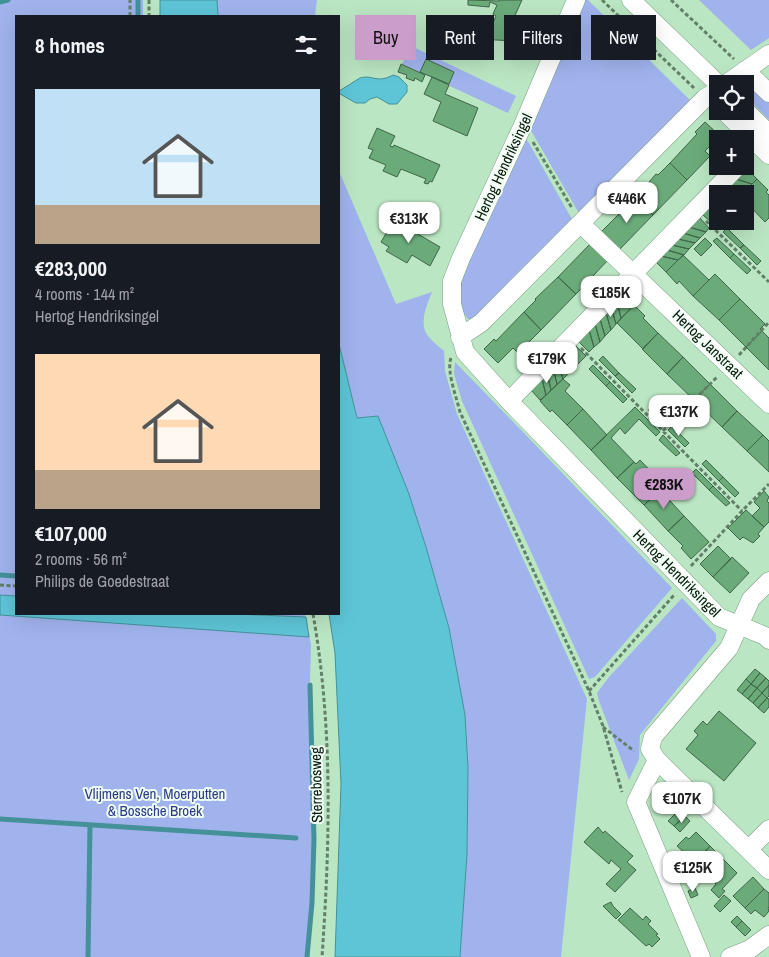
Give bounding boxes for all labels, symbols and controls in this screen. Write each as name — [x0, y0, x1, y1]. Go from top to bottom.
chip: Buy — [355, 15, 416, 60]
chip: Rent — [426, 15, 494, 60]
chip: Filters — [504, 15, 581, 60]
chip: New — [591, 15, 656, 60]
text: 8 homes — [35, 31, 105, 60]
icon: filters — [292, 31, 320, 59]
map controls — [709, 75, 754, 230]
button: locate — [709, 75, 754, 120]
street label: Hertog Hendriksingel — [469, 110, 537, 224]
icon: home — [133, 121, 223, 211]
button: + — [709, 130, 754, 175]
pin: €446K — [592, 182, 662, 224]
button: − — [709, 185, 754, 230]
text: €446K — [608, 187, 646, 209]
pin: €313K — [374, 202, 444, 244]
text: €313K — [390, 207, 428, 229]
text: €283,000 — [35, 254, 107, 283]
pin: €185K — [576, 276, 646, 318]
text: €185K — [592, 281, 630, 303]
text: 4 rooms · 144 m² — [35, 283, 134, 305]
text: Hertog Hendriksingel — [35, 305, 159, 327]
street label: Hertog Janstraat — [668, 305, 748, 384]
pin: €179K — [512, 342, 582, 384]
text: €179K — [528, 347, 566, 369]
icon: home — [133, 386, 223, 476]
pin: €137K — [644, 394, 714, 437]
text: €137K — [660, 400, 698, 422]
pin: €283K — [629, 468, 699, 510]
text: €283K — [645, 473, 683, 495]
text: €107,000 — [35, 519, 107, 548]
street label: Hertog Hendriksingel — [628, 524, 726, 622]
text: 2 rooms · 56 m² — [35, 548, 127, 570]
text: Philips de Goedestraat — [35, 570, 169, 592]
street label: Sterrebosweg — [305, 747, 327, 823]
pin: €107K — [647, 782, 717, 824]
park label: Vlijmens Ven, Moerputten & Bossche Broek — [85, 783, 225, 821]
text: €107K — [663, 787, 701, 809]
pin: €125K — [658, 850, 728, 893]
text: €125K — [674, 856, 712, 878]

